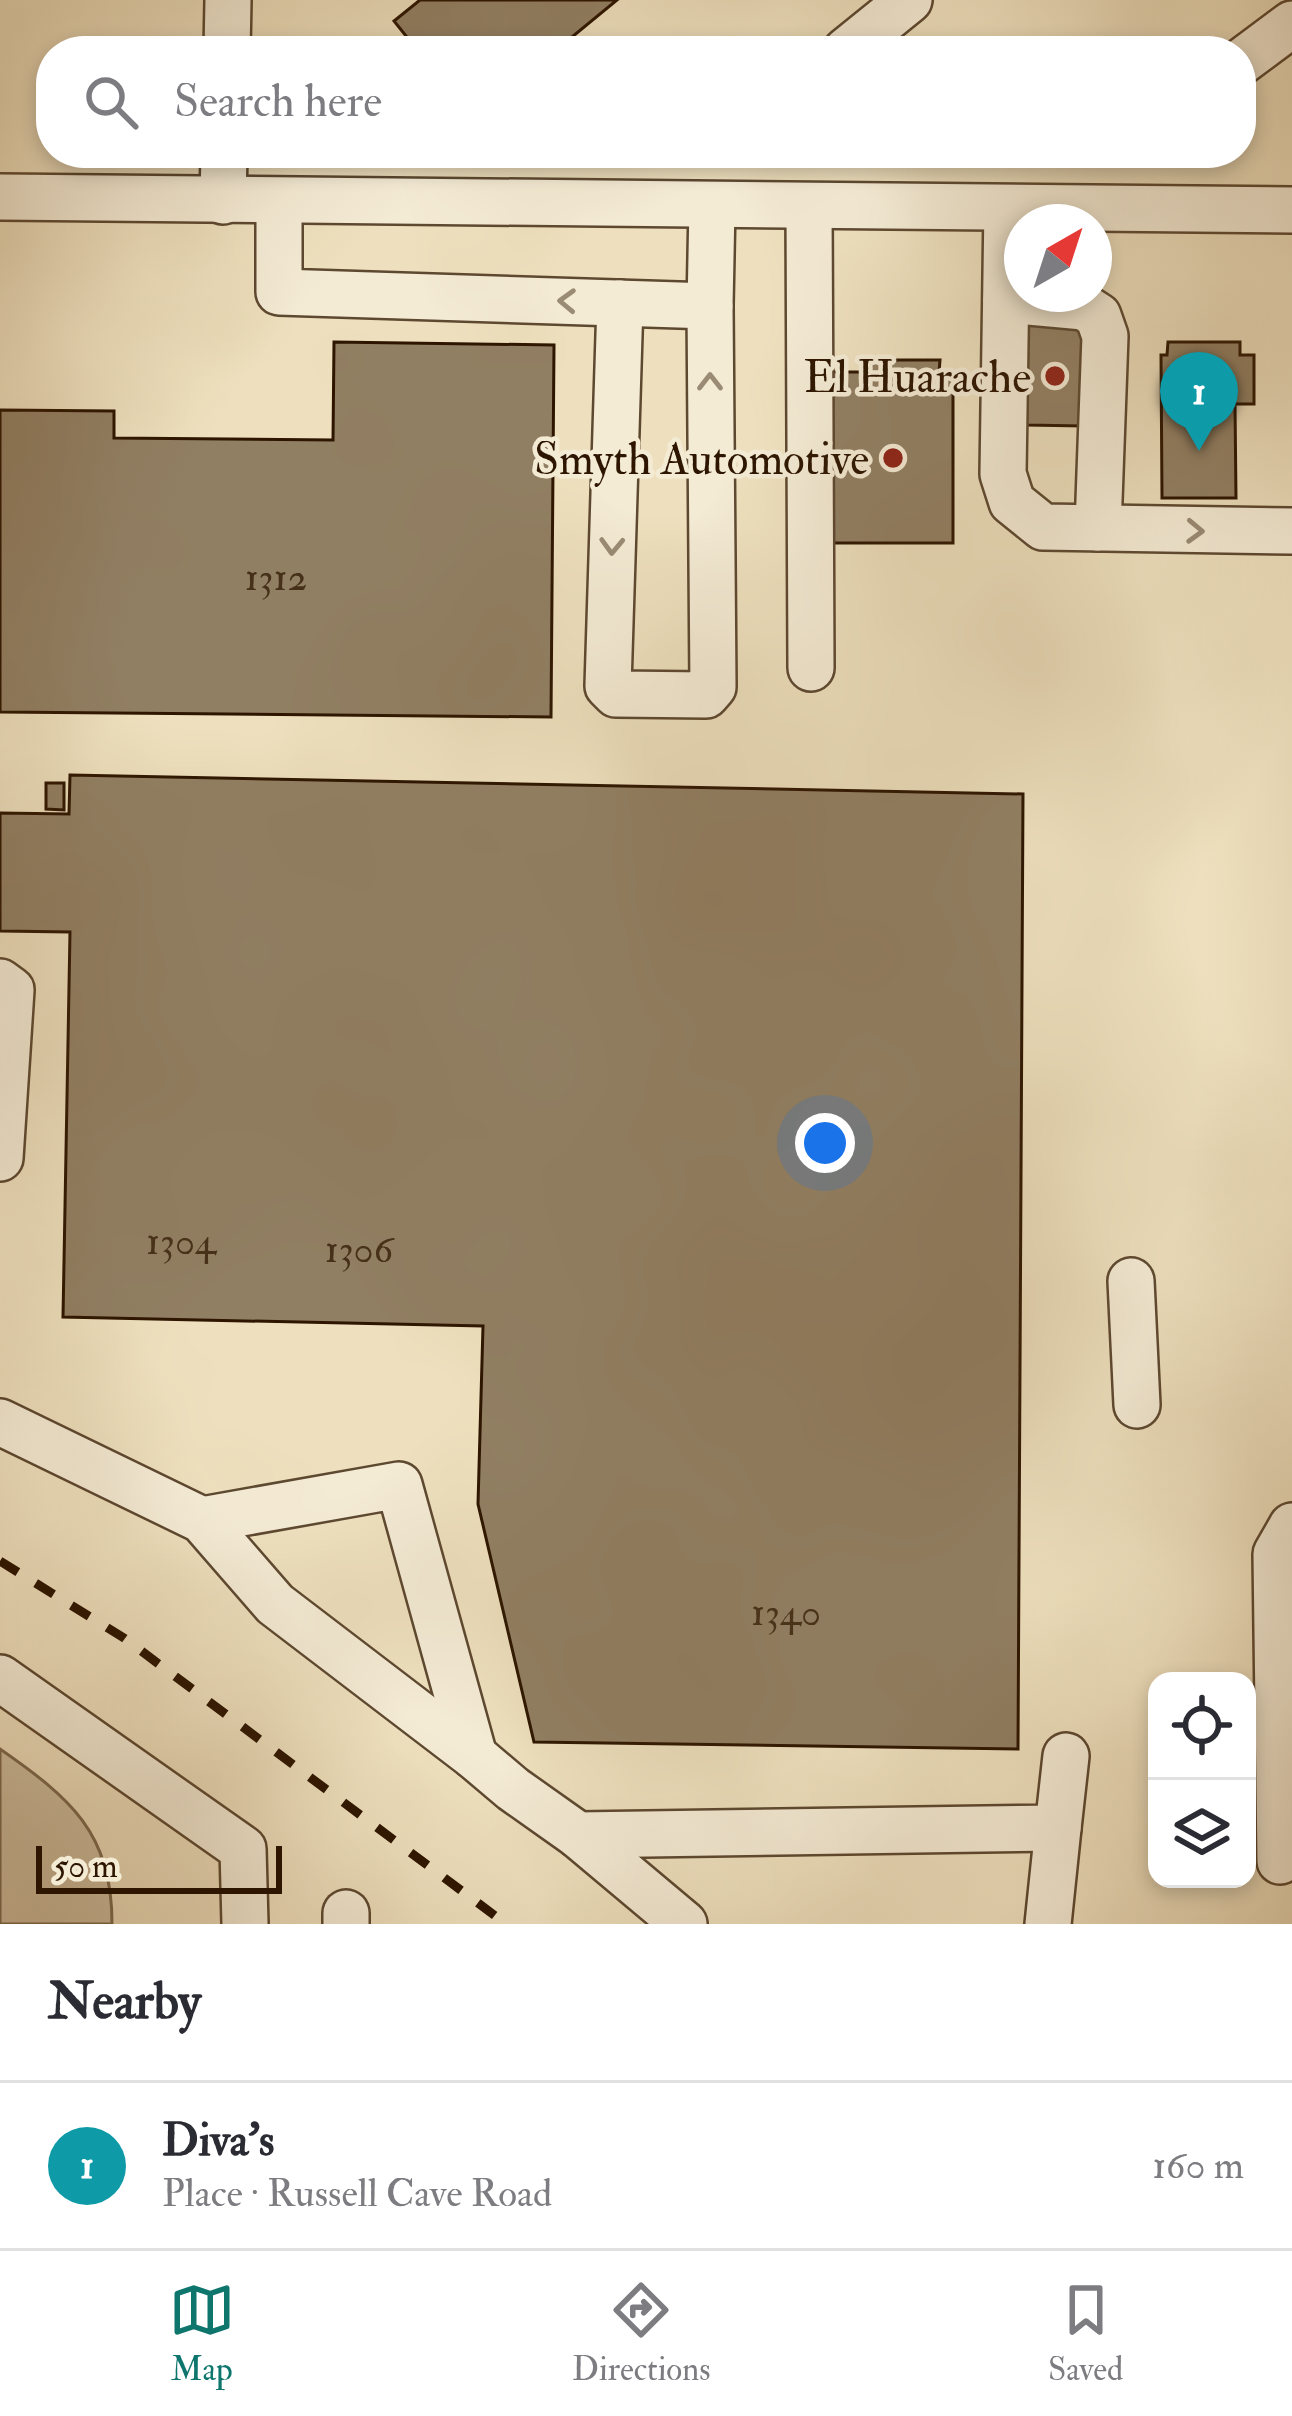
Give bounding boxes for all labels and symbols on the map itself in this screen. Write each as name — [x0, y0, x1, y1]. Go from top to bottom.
north arrow — [1004, 204, 1112, 312]
one-way arrow — [557, 289, 576, 315]
place label: El Huarache — [804, 350, 1031, 406]
pin: 1 — [1160, 352, 1238, 451]
marker: El Huarache — [1042, 363, 1068, 389]
one-way arrow — [697, 372, 723, 390]
place label: Smyth Automotive — [534, 432, 869, 488]
marker: Smyth Automotive — [880, 445, 906, 471]
one-way arrow — [1186, 518, 1205, 544]
one-way arrow — [600, 537, 626, 556]
house number: 1312 — [245, 553, 307, 602]
your location — [795, 1113, 855, 1173]
house number: 1304 — [146, 1217, 218, 1266]
house number: 1306 — [325, 1225, 396, 1274]
house number: 1340 — [751, 1588, 821, 1637]
scale bar — [36, 1840, 282, 1893]

